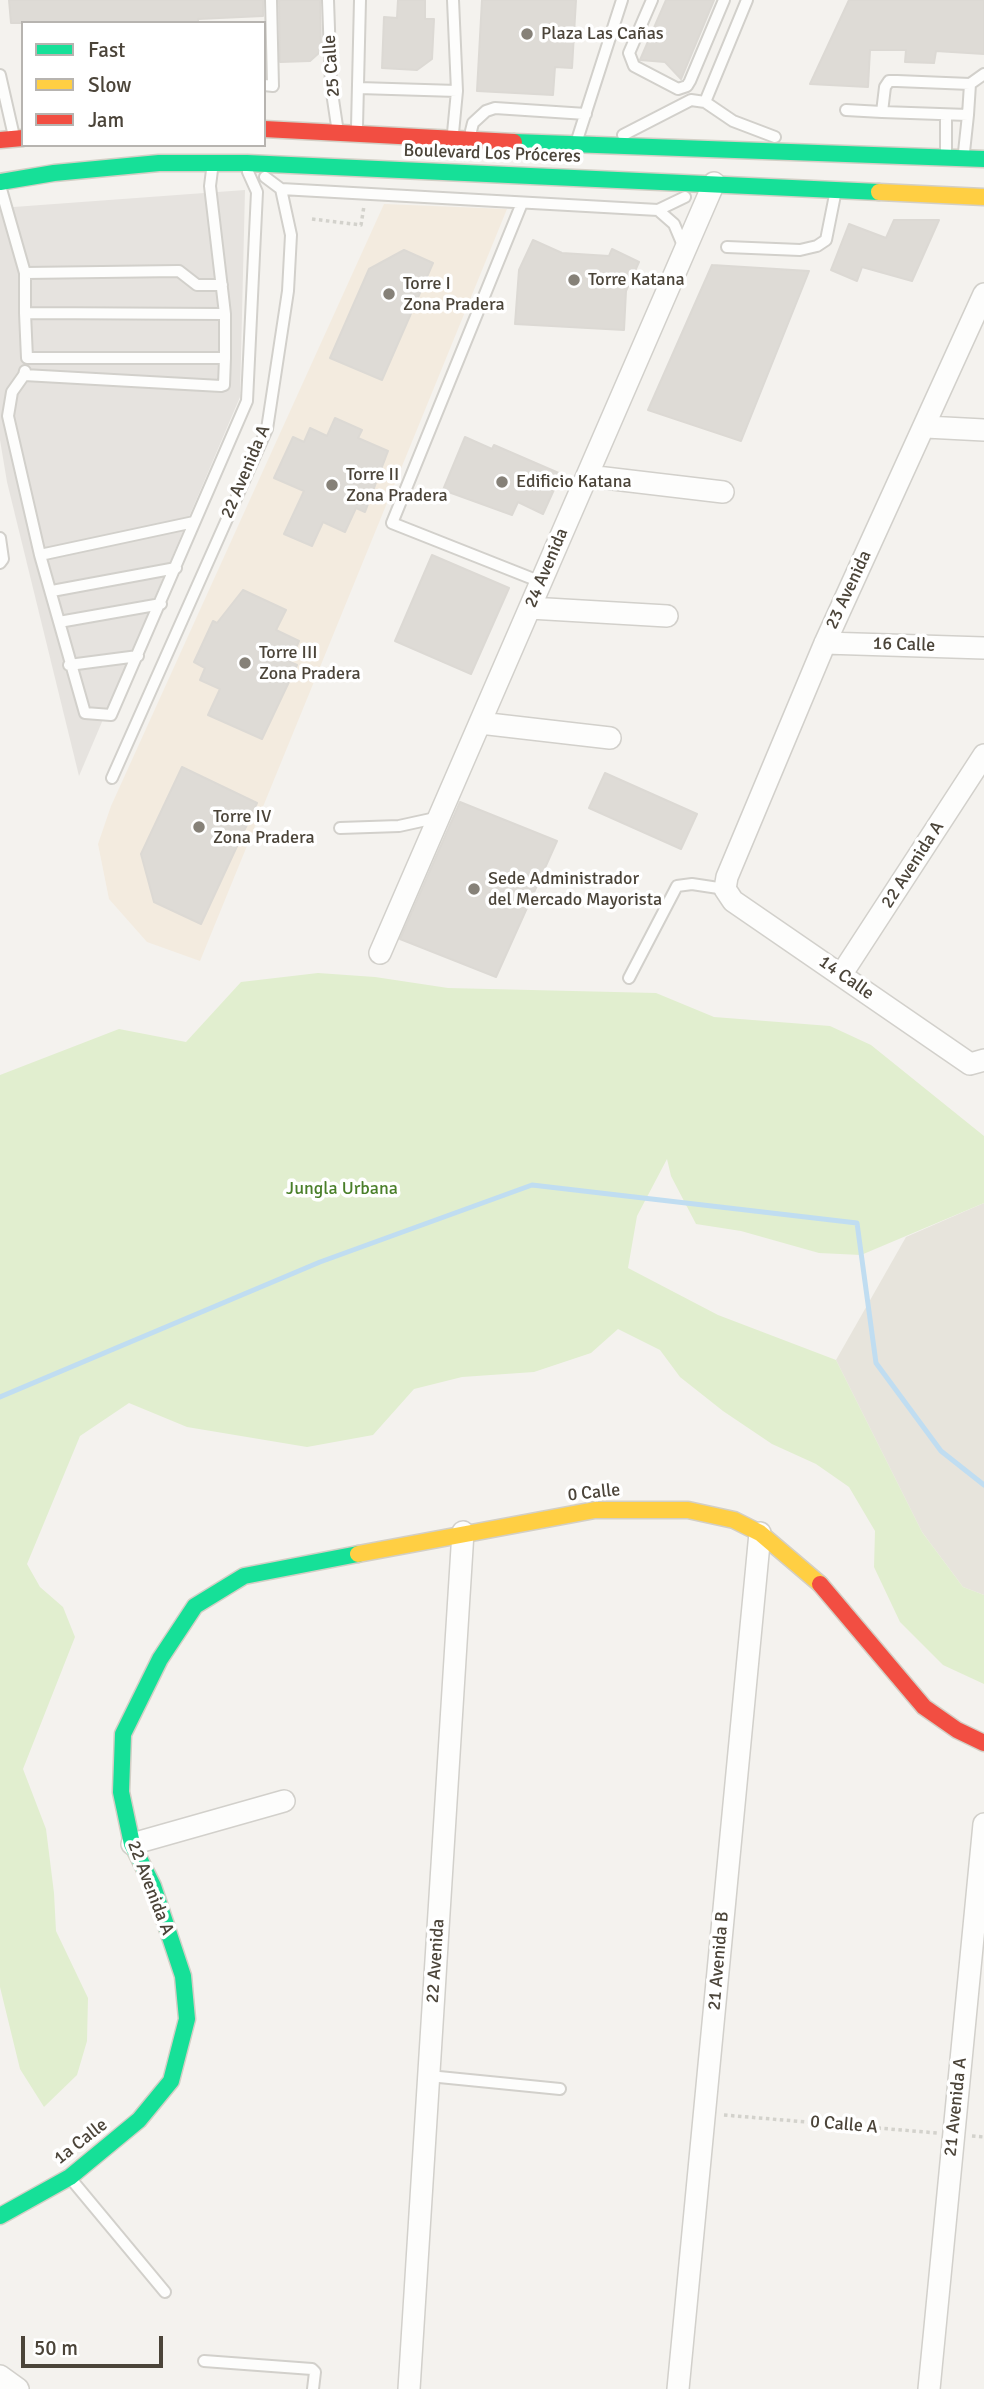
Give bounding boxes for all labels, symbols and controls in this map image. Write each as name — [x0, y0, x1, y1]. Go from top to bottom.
legend — [21, 21, 266, 147]
place label: Plaza Las Cañas — [541, 23, 664, 45]
marker: Plaza Las Cañas — [519, 26, 535, 42]
street label: 25 Calle — [319, 34, 345, 98]
text: Fast — [88, 37, 125, 63]
text: Slow — [88, 72, 132, 98]
text: Jam — [88, 107, 124, 133]
street label: Boulevard Los Próceres — [403, 140, 581, 168]
place label: Torre Katana — [588, 269, 685, 291]
marker: Torre Katana — [566, 272, 582, 288]
place label: Torre I Zona Pradera — [403, 273, 505, 316]
marker: Torre I Zona Pradera — [381, 286, 397, 302]
street label: 22 Avenida A — [217, 422, 275, 522]
place label: Torre II Zona Pradera — [346, 464, 448, 506]
place label: Edificio Katana — [516, 471, 632, 493]
marker: Edificio Katana — [494, 474, 510, 490]
marker: Torre II Zona Pradera — [324, 477, 340, 493]
street label: 24 Avenida — [521, 525, 573, 611]
street label: 23 Avenida — [821, 547, 877, 633]
street label: 16 Calle — [872, 633, 936, 657]
place label: Torre III Zona Pradera — [259, 642, 361, 684]
marker: Torre III Zona Pradera — [237, 655, 253, 671]
place label: Torre IV Zona Pradera — [213, 806, 315, 848]
street label: 22 Avenida A — [877, 817, 949, 913]
marker: Torre IV Zona Pradera — [191, 819, 207, 835]
place label: Sede Administrador del Mercado Mayorista — [488, 868, 662, 910]
marker: Sede Administrador del Mercado Mayorista — [466, 881, 482, 897]
street label: 14 Calle — [814, 951, 878, 1005]
park label: Jungla Urbana — [286, 1178, 398, 1200]
street label: 0 Calle — [567, 1480, 621, 1506]
street label: 22 Avenida A — [122, 1838, 178, 1938]
street label: 21 Avenida B — [704, 1911, 734, 2011]
street label: 22 Avenida — [422, 1918, 450, 2004]
street label: 21 Avenida A — [940, 2056, 972, 2158]
street label: 0 Calle A — [809, 2111, 879, 2139]
street label: 1a Calle — [50, 2114, 112, 2170]
scale bar — [24, 2322, 166, 2366]
text: 50 m — [34, 2335, 78, 2361]

